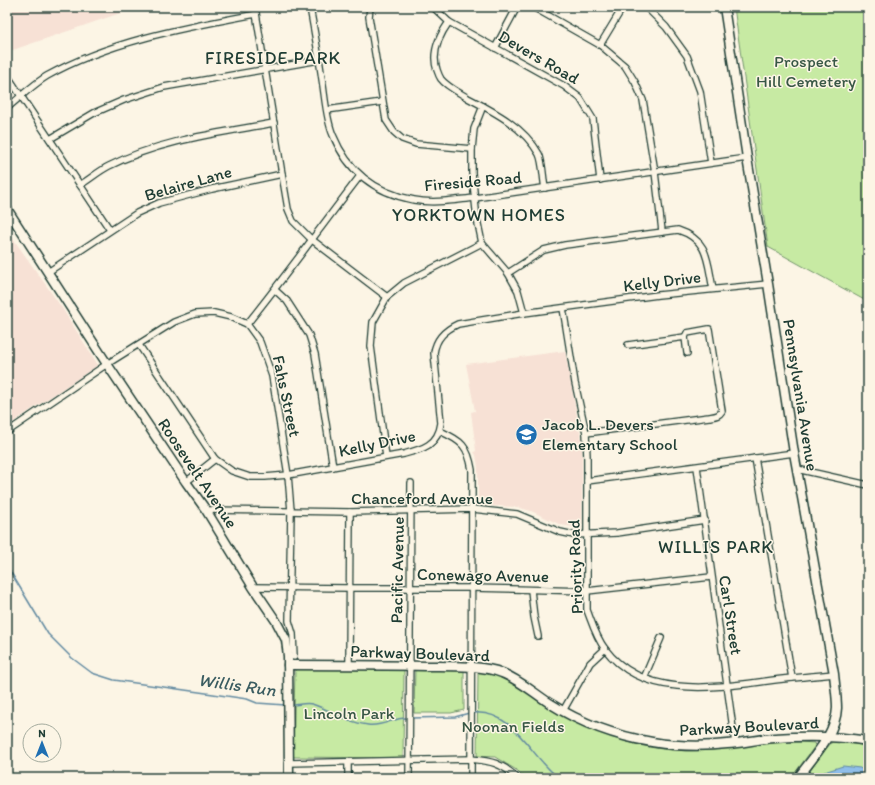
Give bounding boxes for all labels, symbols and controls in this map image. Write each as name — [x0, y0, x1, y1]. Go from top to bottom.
street label: Devers Road — [495, 26, 584, 89]
district label: FIRESIDE PARK — [205, 47, 341, 69]
park label: Prospect Hill Cemetery — [756, 51, 856, 91]
street label: Belaire Lane — [142, 161, 234, 205]
street label: Fireside Road — [423, 167, 523, 195]
district label: YORKTOWN HOMES — [392, 204, 566, 226]
street label: Kelly Drive — [622, 266, 702, 296]
street label: Pennsylvania Avenue — [779, 318, 823, 472]
street label: Fahs Street — [269, 353, 306, 439]
street label: Roosevelt Avenue — [154, 414, 242, 532]
place label: Jacob L. Devers Elementary School — [542, 414, 678, 454]
school or university icon: Jacob L. Devers Elementary School — [514, 421, 540, 447]
street label: Kelly Drive — [337, 425, 417, 461]
street label: Chanceford Avenue — [351, 488, 493, 508]
street label: Pacific Avenue — [386, 516, 408, 624]
street label: Priority Road — [563, 519, 587, 615]
district label: WILLIS PARK — [658, 536, 774, 558]
street label: Conewago Avenue — [417, 564, 549, 586]
street label: Carl Street — [715, 574, 747, 657]
street label: Parkway Boulevard — [350, 641, 490, 665]
water label: Willis Run — [197, 669, 278, 701]
park label: Lincoln Park — [304, 703, 395, 723]
street label: Parkway Boulevard — [679, 712, 819, 740]
park label: Noonan Fields — [461, 716, 565, 736]
north arrow — [22, 723, 62, 763]
text: N — [38, 727, 46, 740]

